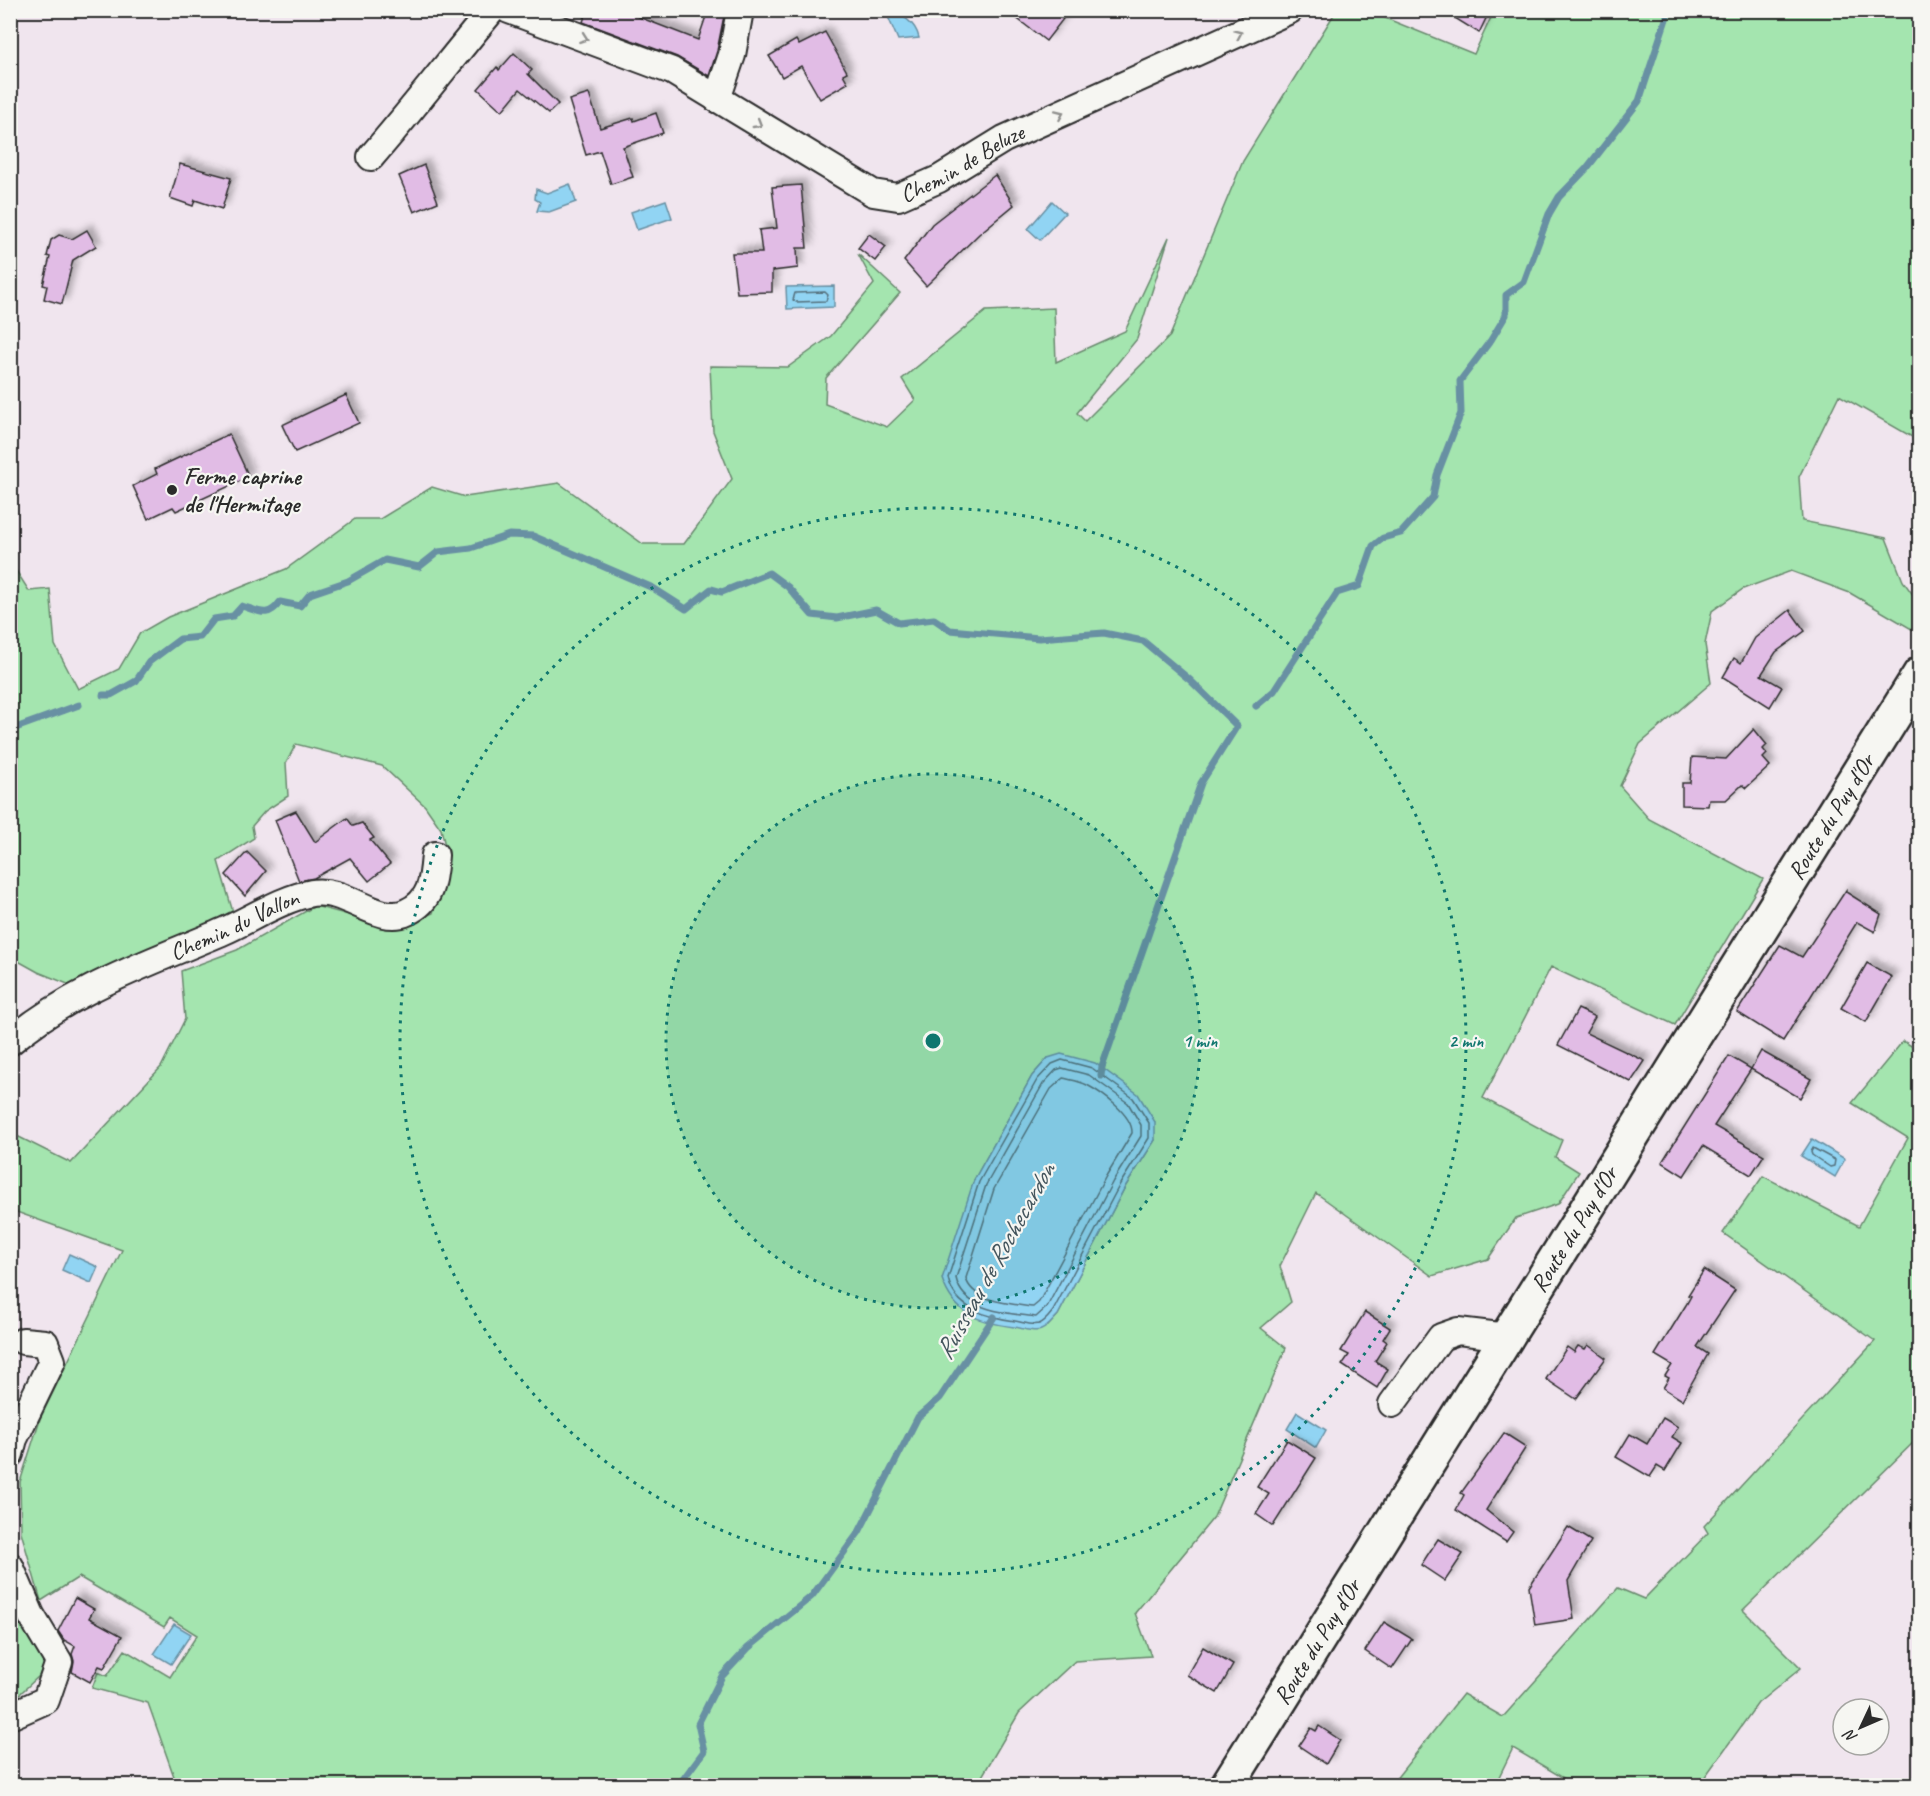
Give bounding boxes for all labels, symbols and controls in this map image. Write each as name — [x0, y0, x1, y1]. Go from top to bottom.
one-way arrow — [1232, 29, 1243, 41]
one-way arrow — [578, 31, 589, 44]
one-way arrow — [1054, 109, 1065, 121]
one-way arrow — [752, 116, 762, 128]
street label: Chemin de Beluze — [895, 116, 1031, 209]
place label: Ferme caprine de l'Hermitage — [184, 461, 303, 519]
marker: Ferme caprine de l'Hermitage — [165, 483, 179, 497]
street label: Route du Puy d'Or — [1781, 746, 1883, 885]
street label: Chemin du Vallon — [165, 882, 304, 967]
text: 1 min — [1183, 1030, 1218, 1052]
text: 2 min — [1449, 1030, 1484, 1052]
centre of rings — [923, 1031, 943, 1051]
water label: Ruisseau de Rochecardon — [927, 1155, 1064, 1365]
street label: Route du Puy d'Or — [1524, 1159, 1626, 1298]
street label: Route du Puy d'Or — [1267, 1571, 1369, 1710]
north arrow — [1831, 1697, 1891, 1757]
text: N — [1838, 1724, 1862, 1747]

